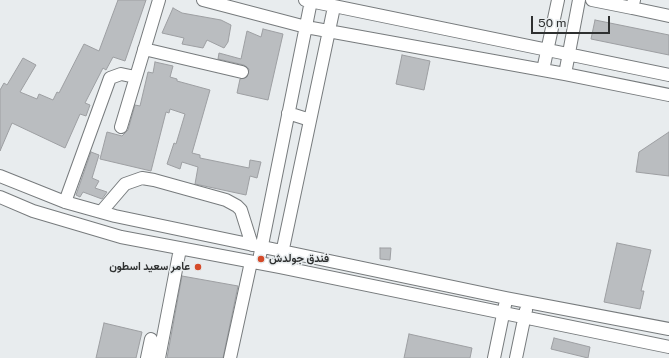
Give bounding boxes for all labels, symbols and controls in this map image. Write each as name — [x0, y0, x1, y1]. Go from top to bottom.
scale bar — [533, 8, 612, 34]
text: 50 m — [538, 16, 566, 30]
place label: فندق جولدش — [269, 252, 329, 266]
marker: فندق جولدش — [256, 254, 266, 264]
place label: عامر سعيد اسطون — [109, 260, 190, 274]
marker: عامر سعيد اسطون — [193, 262, 203, 272]

